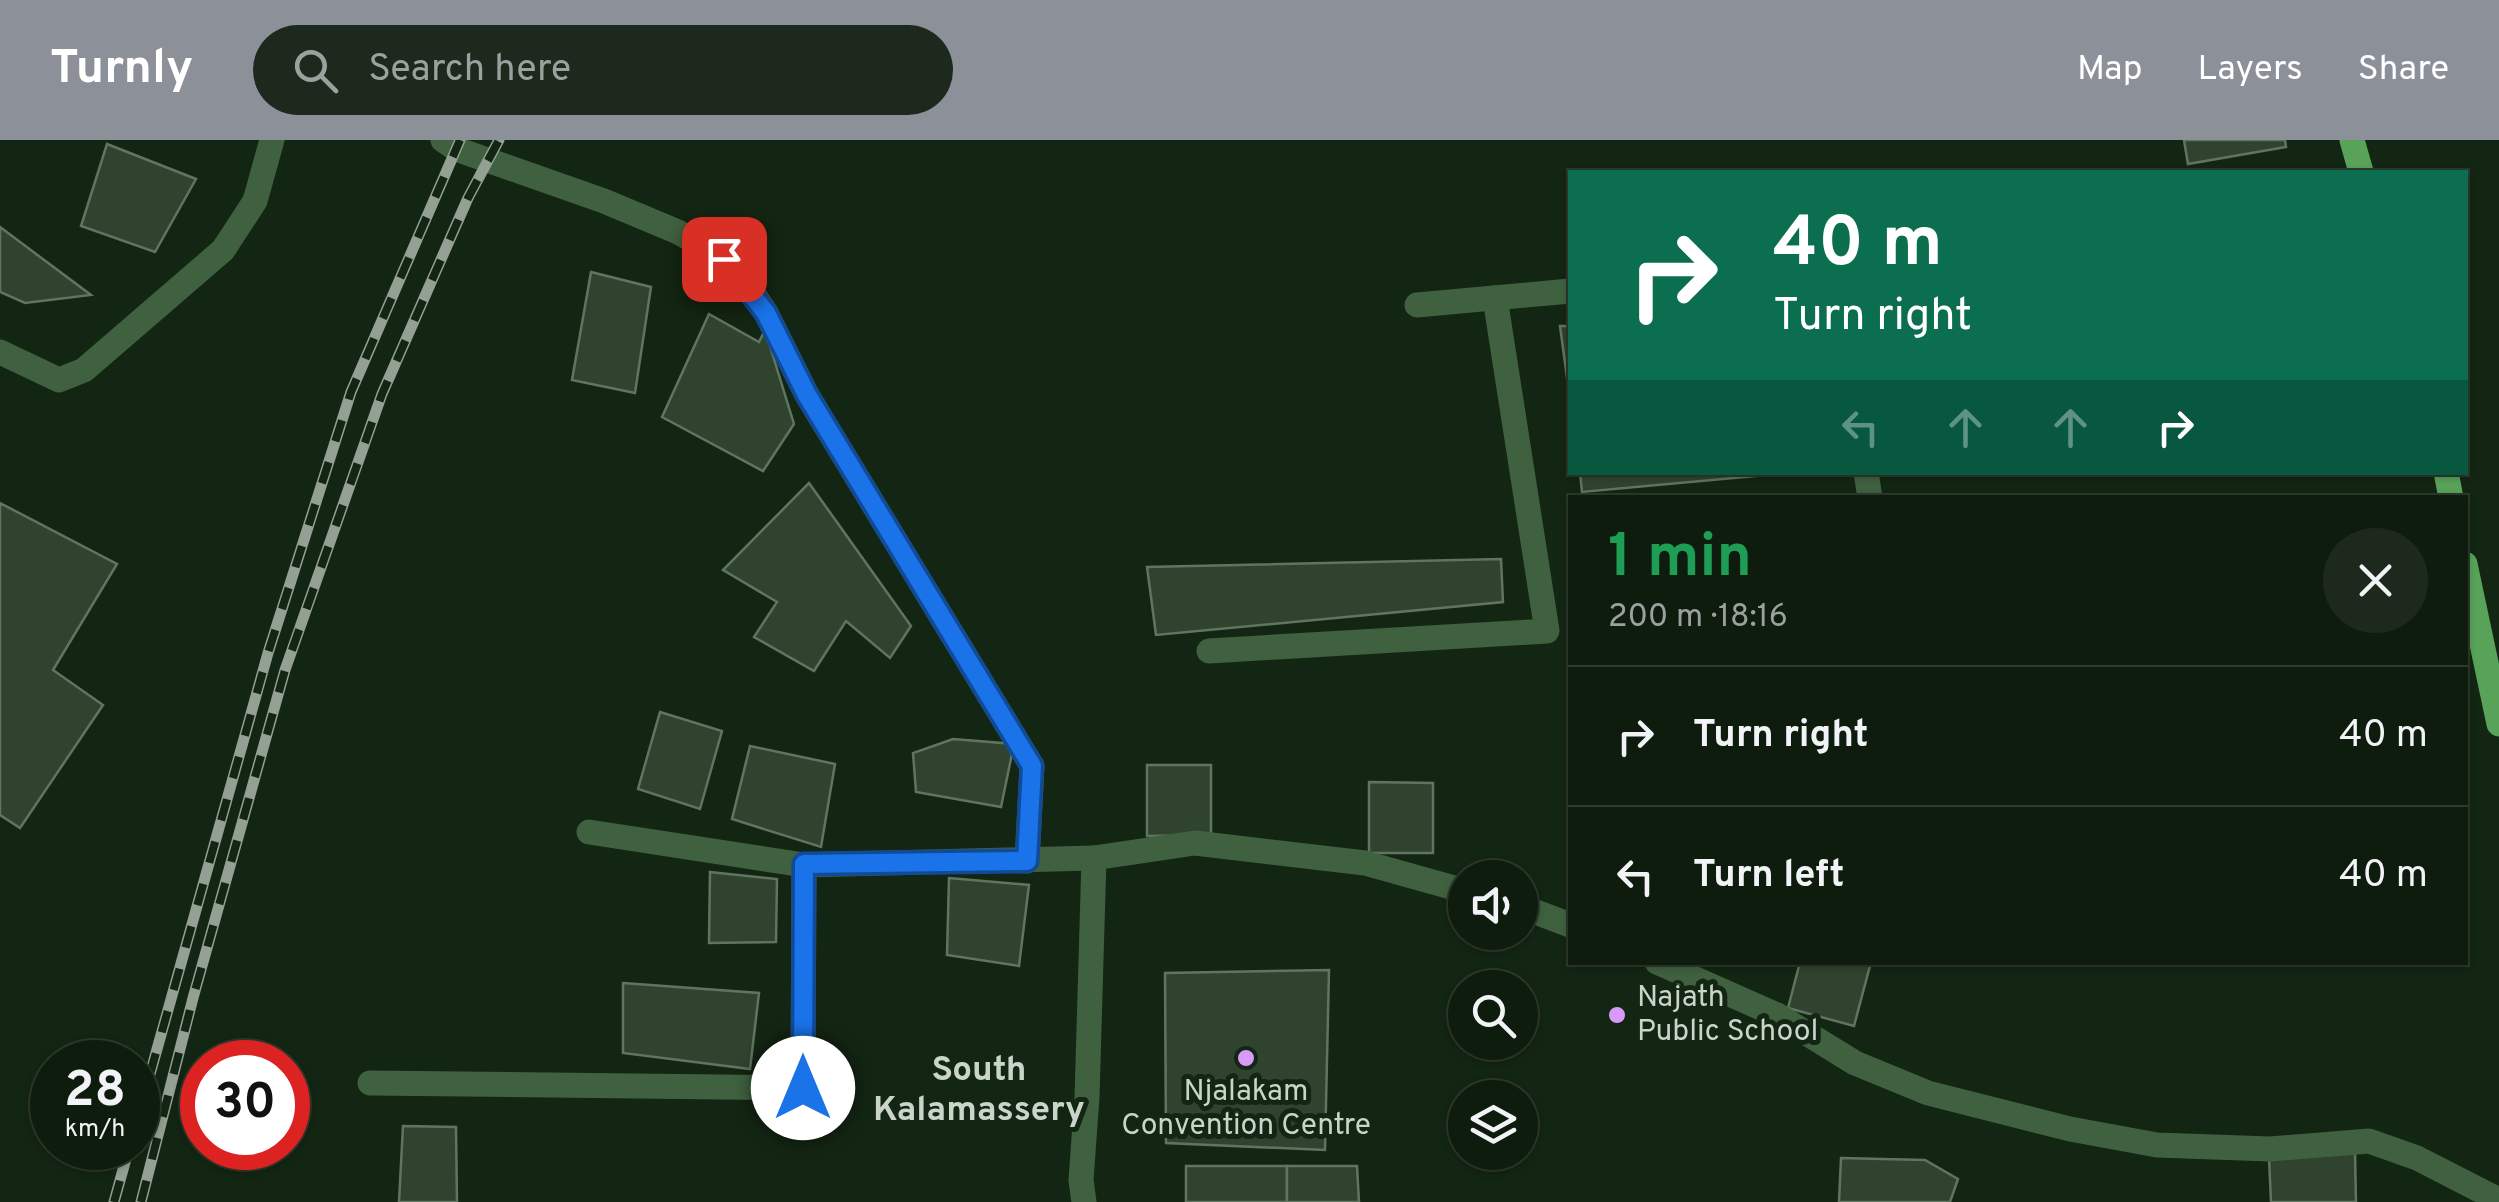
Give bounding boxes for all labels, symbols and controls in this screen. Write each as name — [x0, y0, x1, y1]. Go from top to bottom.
search box — [253, 25, 953, 115]
text: Turnly — [50, 40, 193, 100]
icon: search — [288, 43, 343, 98]
text: Search here — [368, 46, 571, 95]
text: Map — [2077, 48, 2143, 92]
text: Layers — [2198, 48, 2303, 92]
text: Share — [2358, 48, 2449, 92]
text: 40 m — [1773, 202, 1943, 291]
icon: right — [1608, 210, 1738, 340]
pin — [682, 217, 767, 302]
icon: arrive — [697, 232, 752, 287]
text: Turn right — [1773, 289, 1972, 346]
icon: left — [1833, 400, 1888, 455]
icon: ahead — [1938, 400, 1993, 455]
icon: ahead — [2043, 400, 2098, 455]
icon: right — [2148, 400, 2203, 455]
text: 1 min — [1608, 522, 1752, 598]
button: close — [2323, 528, 2428, 633]
text: 200 m · 18:16 — [1608, 598, 1788, 638]
icon: right — [1608, 709, 1663, 764]
text: Turn right — [1693, 712, 1868, 761]
text: 40 m — [2339, 712, 2428, 761]
icon: left — [1608, 849, 1663, 904]
text: Turn left — [1693, 852, 1845, 901]
text: 40 m — [2339, 852, 2428, 901]
map controls — [1448, 860, 1538, 1170]
button: sound — [1448, 860, 1538, 950]
button: search — [1448, 970, 1538, 1060]
place label: Najath Public School — [1637, 980, 1818, 1051]
marker: Najath Public School — [1606, 1004, 1628, 1026]
position arrow — [751, 1036, 855, 1140]
speed limit sign: 30 — [180, 1040, 310, 1170]
marker: Njalakam Convention Centre — [1235, 1047, 1257, 1069]
district label: South Kalamassery — [873, 1049, 1085, 1133]
text: 28 — [64, 1061, 126, 1124]
place label: Njalakam Convention Centre — [1121, 1074, 1371, 1145]
button: layers — [1448, 1080, 1538, 1170]
text: km/h — [65, 1114, 125, 1146]

